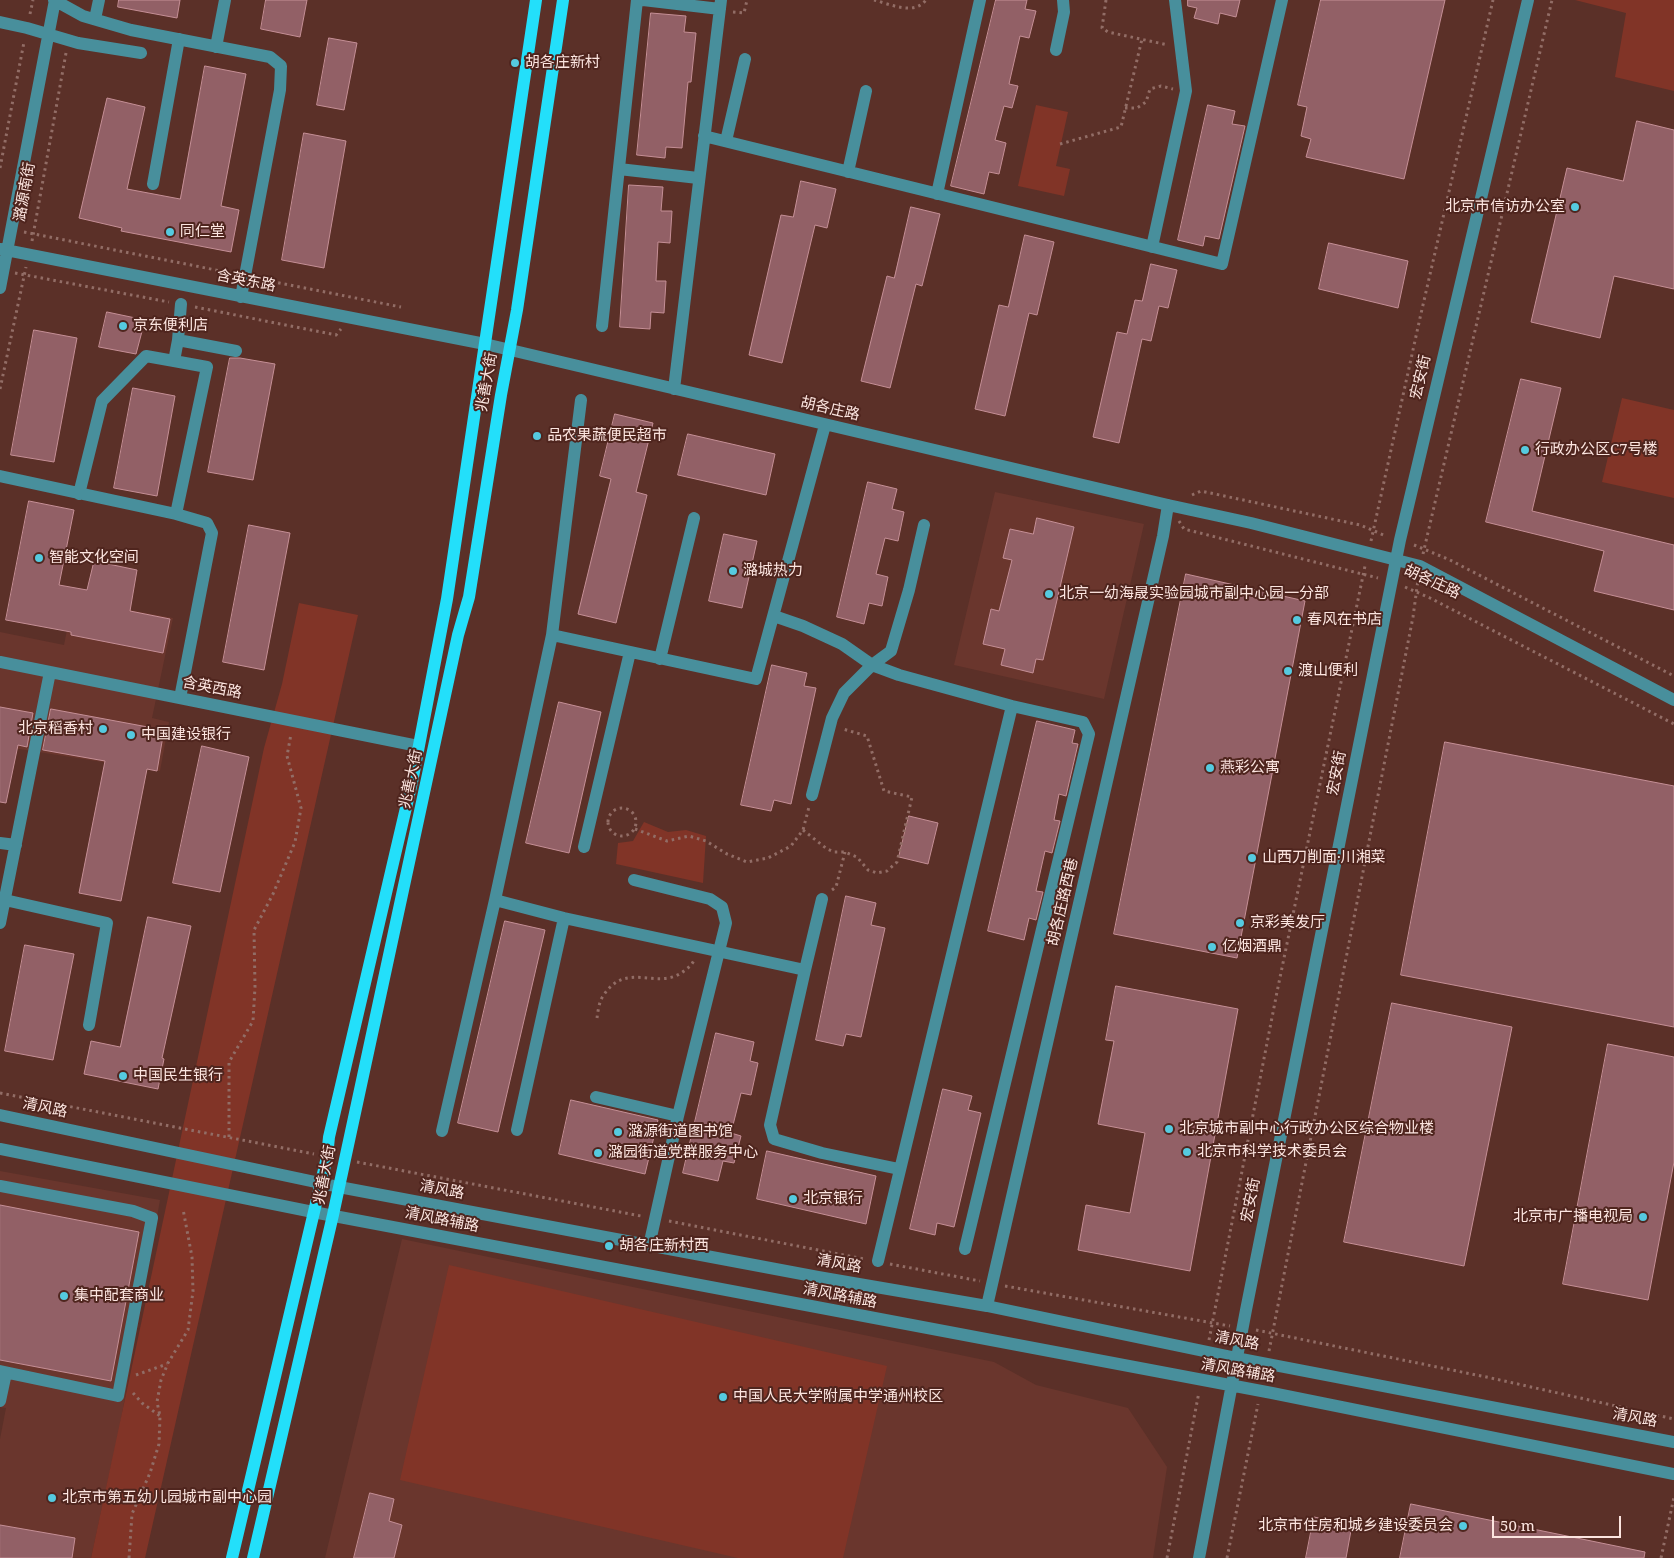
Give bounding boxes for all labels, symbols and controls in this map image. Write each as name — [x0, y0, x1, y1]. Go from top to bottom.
place label: 胡各庄新村 — [525, 54, 600, 72]
marker: 胡各庄新村 — [509, 57, 521, 69]
street label: 潞源南街 — [11, 161, 39, 223]
place label: 北京市信访办公室 — [1445, 198, 1565, 216]
marker: 北京市信访办公室 — [1569, 201, 1581, 213]
place label: 同仁堂 — [180, 223, 225, 241]
marker: 同仁堂 — [164, 226, 176, 238]
street label: 含英东路 — [215, 266, 277, 296]
place label: 京东便利店 — [133, 317, 208, 335]
marker: 京东便利店 — [117, 320, 129, 332]
street label: 兆善大街 — [473, 351, 501, 413]
street label: 宏安街 — [1407, 353, 1435, 401]
street label: 胡各庄路 — [799, 393, 861, 425]
place label: 品农果蔬便民超市 — [547, 427, 667, 445]
marker: 品农果蔬便民超市 — [531, 430, 543, 442]
place label: 行政办公区C7号楼 — [1535, 441, 1658, 459]
marker: 行政办公区C7号楼 — [1519, 444, 1531, 456]
place label: 智能文化空间 — [49, 549, 139, 567]
marker: 智能文化空间 — [33, 552, 45, 564]
street label: 胡各庄路 — [1401, 561, 1463, 603]
place label: 潞城热力 — [743, 562, 803, 580]
marker: 潞城热力 — [727, 565, 739, 577]
place label: 北京一幼海晟实验园城市副中心园一分部 — [1059, 585, 1329, 603]
marker: 北京一幼海晟实验园城市副中心园一分部 — [1043, 588, 1055, 600]
place label: 春风在书店 — [1307, 611, 1382, 629]
marker: 春风在书店 — [1291, 614, 1303, 626]
place label: 渡山便利 — [1298, 662, 1358, 680]
marker: 渡山便利 — [1282, 665, 1294, 677]
street label: 含英西路 — [181, 673, 243, 703]
place label: 北京稻香村 — [18, 720, 93, 738]
marker: 北京稻香村 — [97, 723, 109, 735]
place label: 中国建设银行 — [141, 726, 231, 744]
marker: 中国建设银行 — [125, 729, 137, 741]
street label: 兆善大街 — [396, 748, 426, 810]
street label: 宏安街 — [1324, 749, 1350, 797]
place label: 燕彩公寓 — [1220, 759, 1280, 777]
marker: 燕彩公寓 — [1204, 762, 1216, 774]
place label: 山西刀削面·川湘菜 — [1262, 849, 1386, 867]
marker: 山西刀削面·川湘菜 — [1246, 852, 1258, 864]
street label: 胡各庄路西巷 — [1044, 856, 1082, 948]
place label: 京彩美发厅 — [1250, 914, 1325, 932]
marker: 京彩美发厅 — [1234, 917, 1246, 929]
place label: 亿烟酒鼎 — [1222, 938, 1282, 956]
marker: 亿烟酒鼎 — [1206, 941, 1218, 953]
place label: 中国民生银行 — [133, 1067, 223, 1085]
marker: 中国民生银行 — [117, 1070, 129, 1082]
street label: 清风路 — [21, 1095, 69, 1121]
place label: 北京城市副中心行政办公区综合物业楼 — [1179, 1120, 1434, 1138]
place label: 潞源街道图书馆 — [628, 1123, 733, 1141]
marker: 北京城市副中心行政办公区综合物业楼 — [1163, 1123, 1175, 1135]
marker: 潞源街道图书馆 — [612, 1126, 624, 1138]
place label: 北京市科学技术委员会 — [1197, 1143, 1347, 1161]
street label: 兆善大街 — [310, 1144, 340, 1206]
place label: 潞园街道党群服务中心 — [608, 1144, 758, 1162]
marker: 北京市科学技术委员会 — [1181, 1146, 1193, 1158]
marker: 潞园街道党群服务中心 — [592, 1147, 604, 1159]
street label: 宏安街 — [1238, 1176, 1264, 1224]
street label: 清风路 — [418, 1177, 466, 1203]
place label: 北京银行 — [803, 1190, 863, 1208]
marker: 北京银行 — [787, 1193, 799, 1205]
street label: 清风路辅路 — [403, 1204, 481, 1236]
place label: 北京市广播电视局 — [1513, 1208, 1633, 1226]
marker: 北京市广播电视局 — [1637, 1211, 1649, 1223]
place label: 胡各庄新村西 — [619, 1237, 709, 1255]
marker: 胡各庄新村西 — [603, 1240, 615, 1252]
street label: 清风路 — [815, 1251, 863, 1277]
street label: 清风路辅路 — [801, 1280, 879, 1312]
place label: 集中配套商业 — [74, 1287, 164, 1305]
marker: 集中配套商业 — [58, 1290, 70, 1302]
street label: 清风路 — [1213, 1328, 1261, 1354]
street label: 清风路辅路 — [1200, 1356, 1276, 1386]
place label: 中国人民大学附属中学通州校区 — [733, 1388, 943, 1406]
marker: 中国人民大学附属中学通州校区 — [717, 1391, 729, 1403]
street label: 清风路 — [1611, 1405, 1659, 1431]
place label: 北京市第五幼儿园城市副中心园 — [62, 1489, 272, 1507]
marker: 北京市第五幼儿园城市副中心园 — [46, 1492, 58, 1504]
scale bar — [1494, 1506, 1623, 1538]
text: 50 m — [1500, 1515, 1535, 1535]
place label: 北京市住房和城乡建设委员会 — [1258, 1517, 1453, 1535]
marker: 北京市住房和城乡建设委员会 — [1457, 1520, 1469, 1532]

